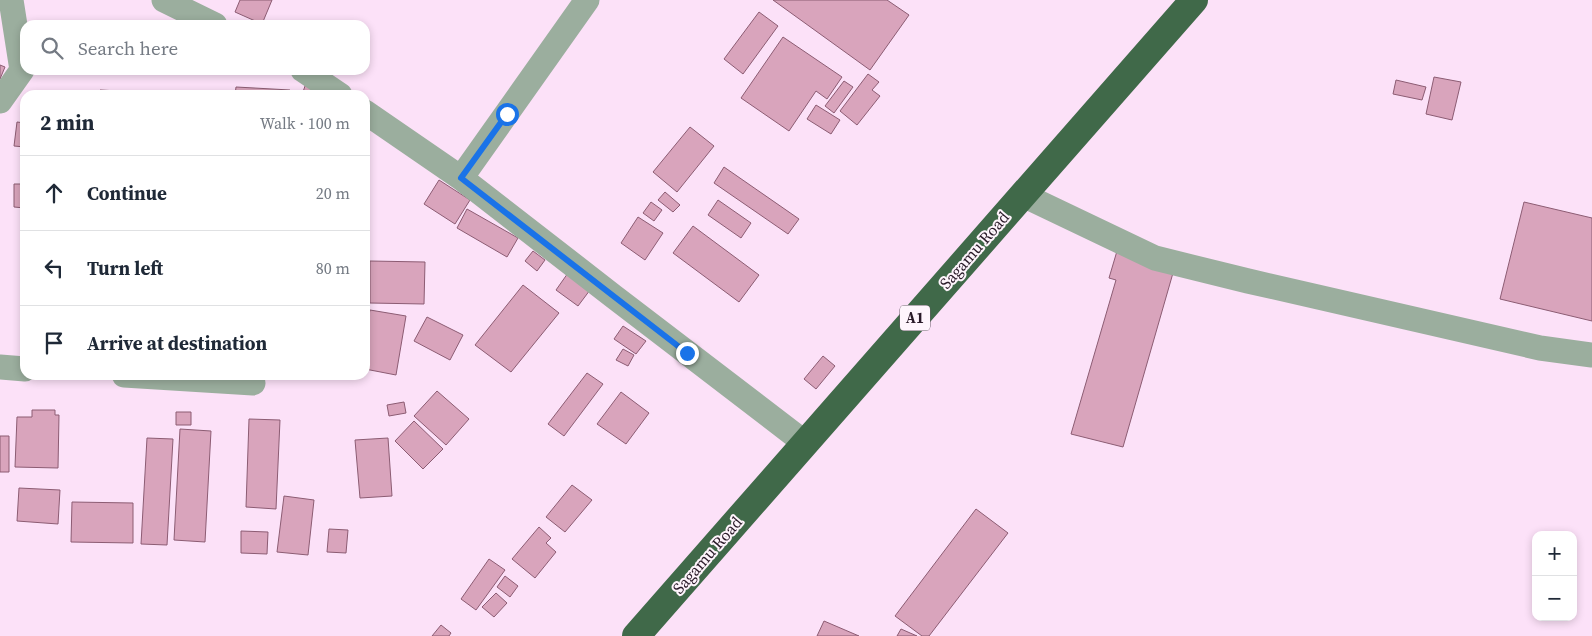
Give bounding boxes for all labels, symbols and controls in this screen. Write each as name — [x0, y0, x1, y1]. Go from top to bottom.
search box — [20, 20, 370, 75]
icon: search — [38, 34, 66, 62]
text: Search here — [78, 35, 178, 61]
route start — [496, 103, 519, 126]
text: 2 min — [40, 108, 95, 137]
text: Walk · 100 m — [260, 112, 350, 134]
icon: ahead — [40, 179, 68, 207]
text: Continue — [87, 180, 167, 206]
text: 20 m — [316, 182, 350, 204]
street label: Sagamu Road — [934, 207, 1014, 293]
icon: left — [40, 254, 68, 282]
text: Turn left — [87, 255, 163, 281]
text: 80 m — [316, 257, 350, 279]
road number: A1 — [900, 306, 930, 330]
icon: arrive — [40, 329, 68, 357]
text: Arrive at destination — [87, 330, 267, 356]
route end — [676, 342, 699, 365]
street label: Sagamu Road — [667, 512, 747, 598]
map controls — [1532, 531, 1577, 621]
button: + — [1532, 531, 1577, 576]
button: − — [1532, 576, 1577, 621]

